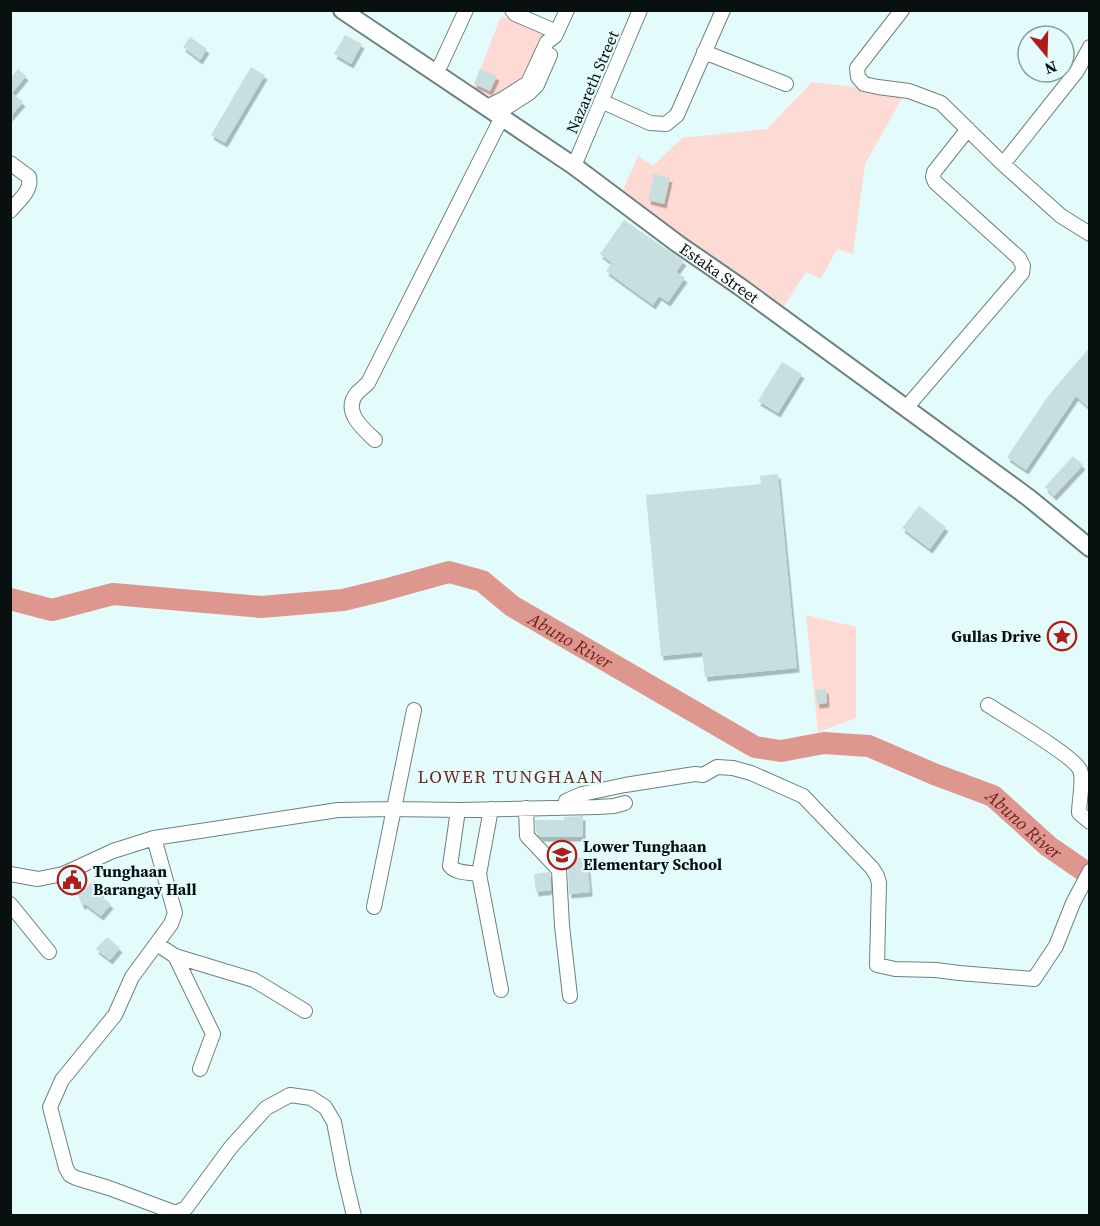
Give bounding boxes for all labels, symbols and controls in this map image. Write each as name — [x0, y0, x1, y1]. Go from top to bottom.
north arrow — [1016, 24, 1076, 84]
street label: Nazareth Street — [560, 26, 624, 137]
text: N — [1041, 56, 1060, 81]
street label: Estaka Street — [675, 237, 764, 309]
water label: Abuno River — [523, 605, 618, 675]
place icon: Gullas Drive — [1046, 620, 1078, 652]
place label: Gullas Drive — [951, 625, 1041, 647]
district label: LOWER TUNGHAAN — [417, 764, 605, 789]
water label: Abuno River — [980, 783, 1068, 865]
place label: Lower Tunghaan Elementary School — [583, 835, 722, 875]
school or university icon: Lower Tunghaan Elementary School — [546, 839, 578, 871]
place label: Tunghaan Barangay Hall — [93, 860, 197, 900]
public building icon: Tunghaan Barangay Hall — [56, 864, 88, 896]

